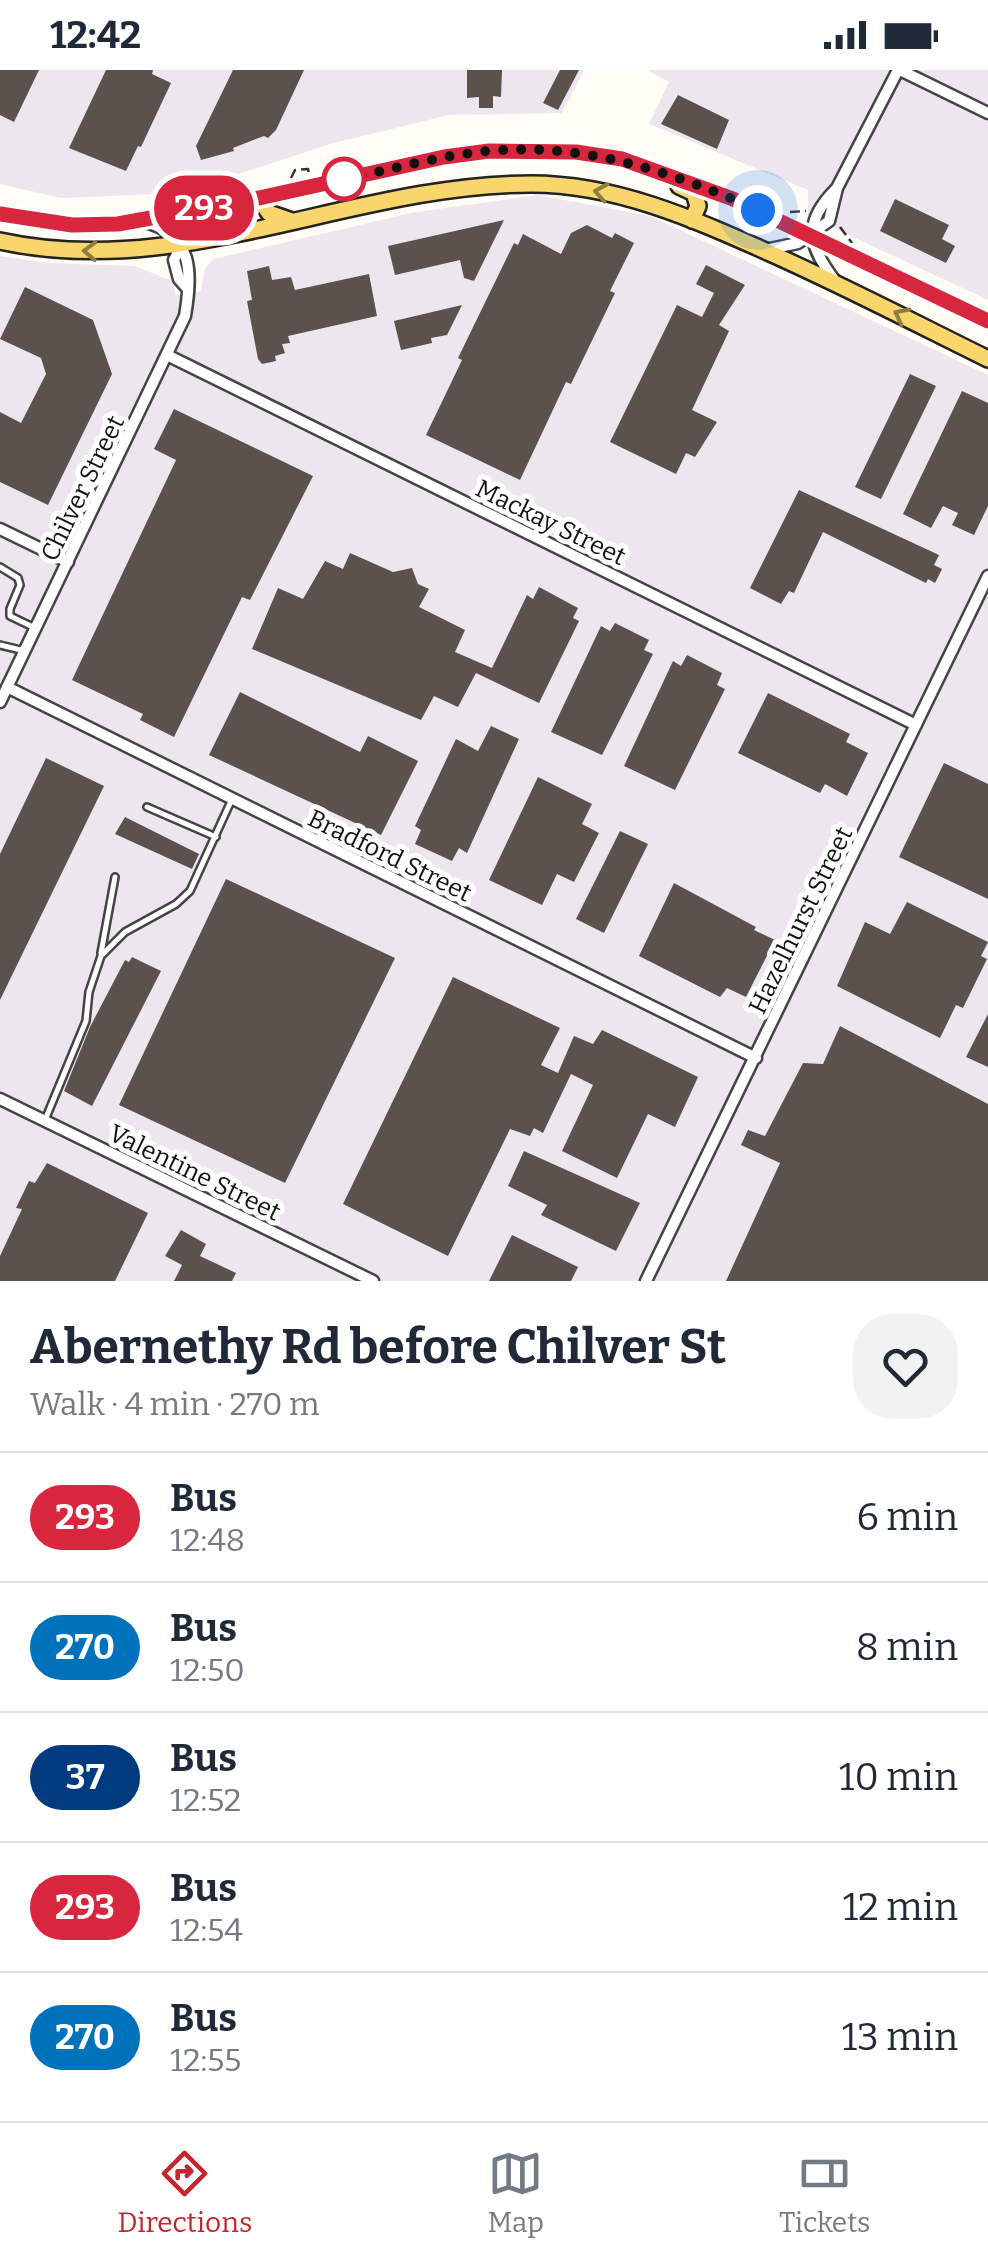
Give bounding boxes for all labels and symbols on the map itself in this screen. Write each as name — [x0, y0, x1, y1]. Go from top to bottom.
unlabelled marker — [323, 158, 365, 200]
line badge: 293 — [146, 176, 262, 240]
one-way arrow — [593, 182, 609, 203]
your location — [733, 185, 783, 235]
one-way arrow — [82, 241, 98, 262]
one-way arrow — [893, 308, 911, 328]
street label: Chilver Street — [35, 411, 131, 566]
street label: Mackay Street — [471, 474, 630, 572]
street label: Bradford Street — [303, 803, 476, 908]
street label: Hazelhurst Street — [743, 822, 859, 1019]
street label: Valentine Street — [104, 1118, 285, 1227]

